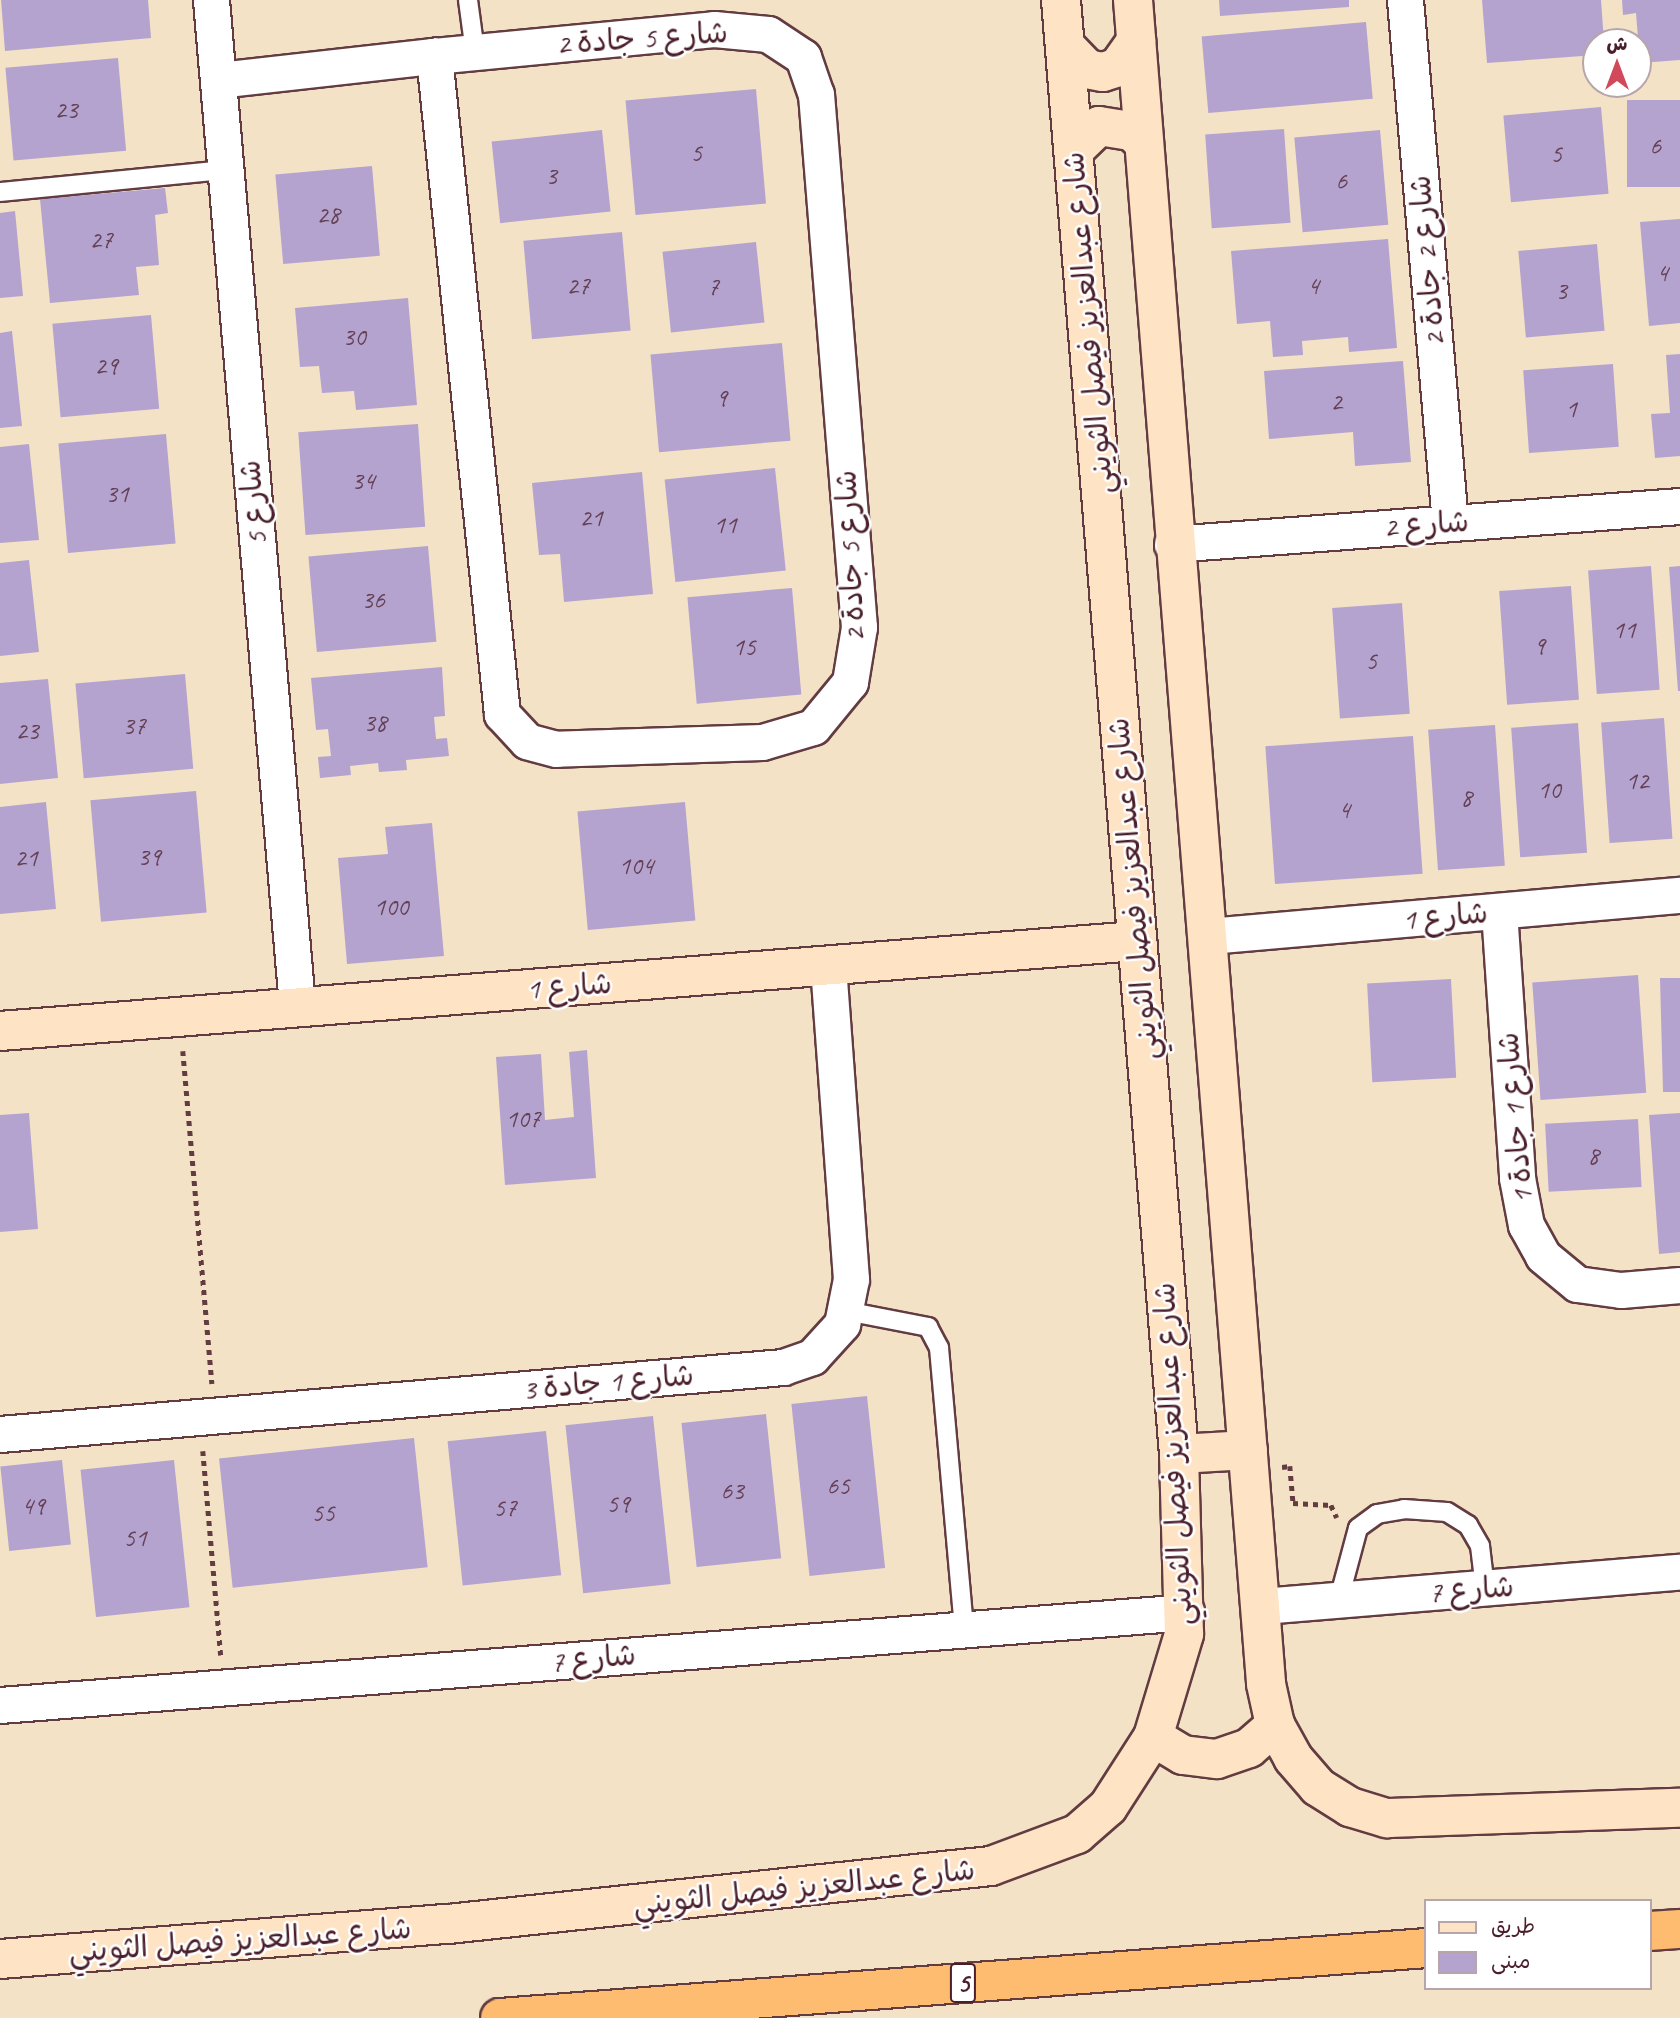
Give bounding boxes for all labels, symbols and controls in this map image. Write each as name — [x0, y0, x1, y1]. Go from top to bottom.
street label: شارع 5 جادة 2 — [555, 14, 729, 62]
north arrow — [1582, 28, 1652, 98]
text: ش — [1607, 32, 1627, 56]
house number: 23 — [54, 94, 78, 126]
house number: 6 — [1649, 130, 1661, 162]
house number: 5 — [690, 137, 702, 169]
house number: 5 — [1550, 138, 1562, 170]
street label: شارع عبدالعزيز فيصل الثويني — [1055, 150, 1121, 496]
house number: 3 — [545, 160, 557, 192]
house number: 6 — [1335, 165, 1347, 197]
street label: شارع 2 جادة 2 — [1402, 174, 1452, 348]
house number: 28 — [316, 199, 340, 231]
house number: 27 — [89, 224, 113, 256]
house number: 4 — [1656, 257, 1668, 289]
house number: 27 — [566, 270, 590, 302]
house number: 4 — [1307, 270, 1319, 302]
house number: 7 — [707, 271, 719, 303]
house number: 3 — [1555, 275, 1567, 307]
house number: 30 — [342, 321, 366, 353]
house number: 29 — [94, 350, 118, 382]
house number: 9 — [715, 382, 727, 414]
house number: 2 — [1330, 386, 1342, 418]
house number: 1 — [1565, 393, 1577, 425]
street label: شارع 5 — [231, 459, 275, 547]
house number: 34 — [351, 465, 375, 497]
street label: شارع 5 جادة 2 — [828, 469, 872, 643]
house number: 31 — [105, 478, 129, 510]
house number: 21 — [579, 502, 603, 534]
street label: شارع 2 — [1382, 503, 1470, 545]
house number: 11 — [713, 509, 737, 541]
house number: 36 — [361, 584, 385, 616]
house number: 11 — [1612, 614, 1636, 646]
house number: 9 — [1533, 630, 1545, 662]
house number: 15 — [732, 631, 756, 663]
house number: 5 — [1365, 645, 1377, 677]
house number: 38 — [363, 707, 387, 739]
house number: 37 — [122, 710, 146, 742]
house number: 23 — [15, 715, 39, 747]
street label: شارع عبدالعزيز فيصل الثويني — [1100, 716, 1166, 1062]
house number: 12 — [1625, 765, 1649, 797]
house number: 10 — [1537, 774, 1561, 806]
house number: 8 — [1460, 782, 1472, 814]
house number: 4 — [1338, 794, 1350, 826]
house number: 39 — [137, 841, 161, 873]
house number: 21 — [14, 842, 38, 874]
house number: 104 — [618, 850, 654, 882]
house number: 100 — [373, 891, 409, 923]
street label: شارع 1 — [1401, 894, 1489, 938]
street label: شارع 1 — [525, 965, 613, 1007]
street label: شارع 1 جادة 1 — [1490, 1031, 1540, 1205]
house number: 107 — [505, 1103, 541, 1135]
house number: 8 — [1587, 1140, 1599, 1172]
street label: شارع عبدالعزيز فيصل الثويني — [1146, 1282, 1200, 1626]
street label: شارع 1 جادة 3 — [521, 1357, 695, 1407]
house number: 65 — [826, 1470, 850, 1502]
house number: 63 — [720, 1475, 744, 1507]
house number: 59 — [606, 1488, 630, 1520]
house number: 49 — [21, 1490, 45, 1522]
house number: 57 — [493, 1492, 517, 1524]
house number: 55 — [311, 1497, 335, 1529]
house number: 51 — [123, 1522, 147, 1554]
street label: شارع 7 — [1427, 1568, 1515, 1610]
street label: شارع 7 — [549, 1636, 637, 1680]
street label: شارع عبدالعزيز فيصل الثويني — [631, 1851, 977, 1923]
legend — [1424, 1899, 1652, 1990]
street label: شارع عبدالعزيز فيصل الثويني — [67, 1910, 413, 1970]
text: طريق — [1491, 1913, 1535, 1939]
text: مبنى — [1491, 1948, 1530, 1974]
road number: 5 — [949, 1958, 977, 2008]

